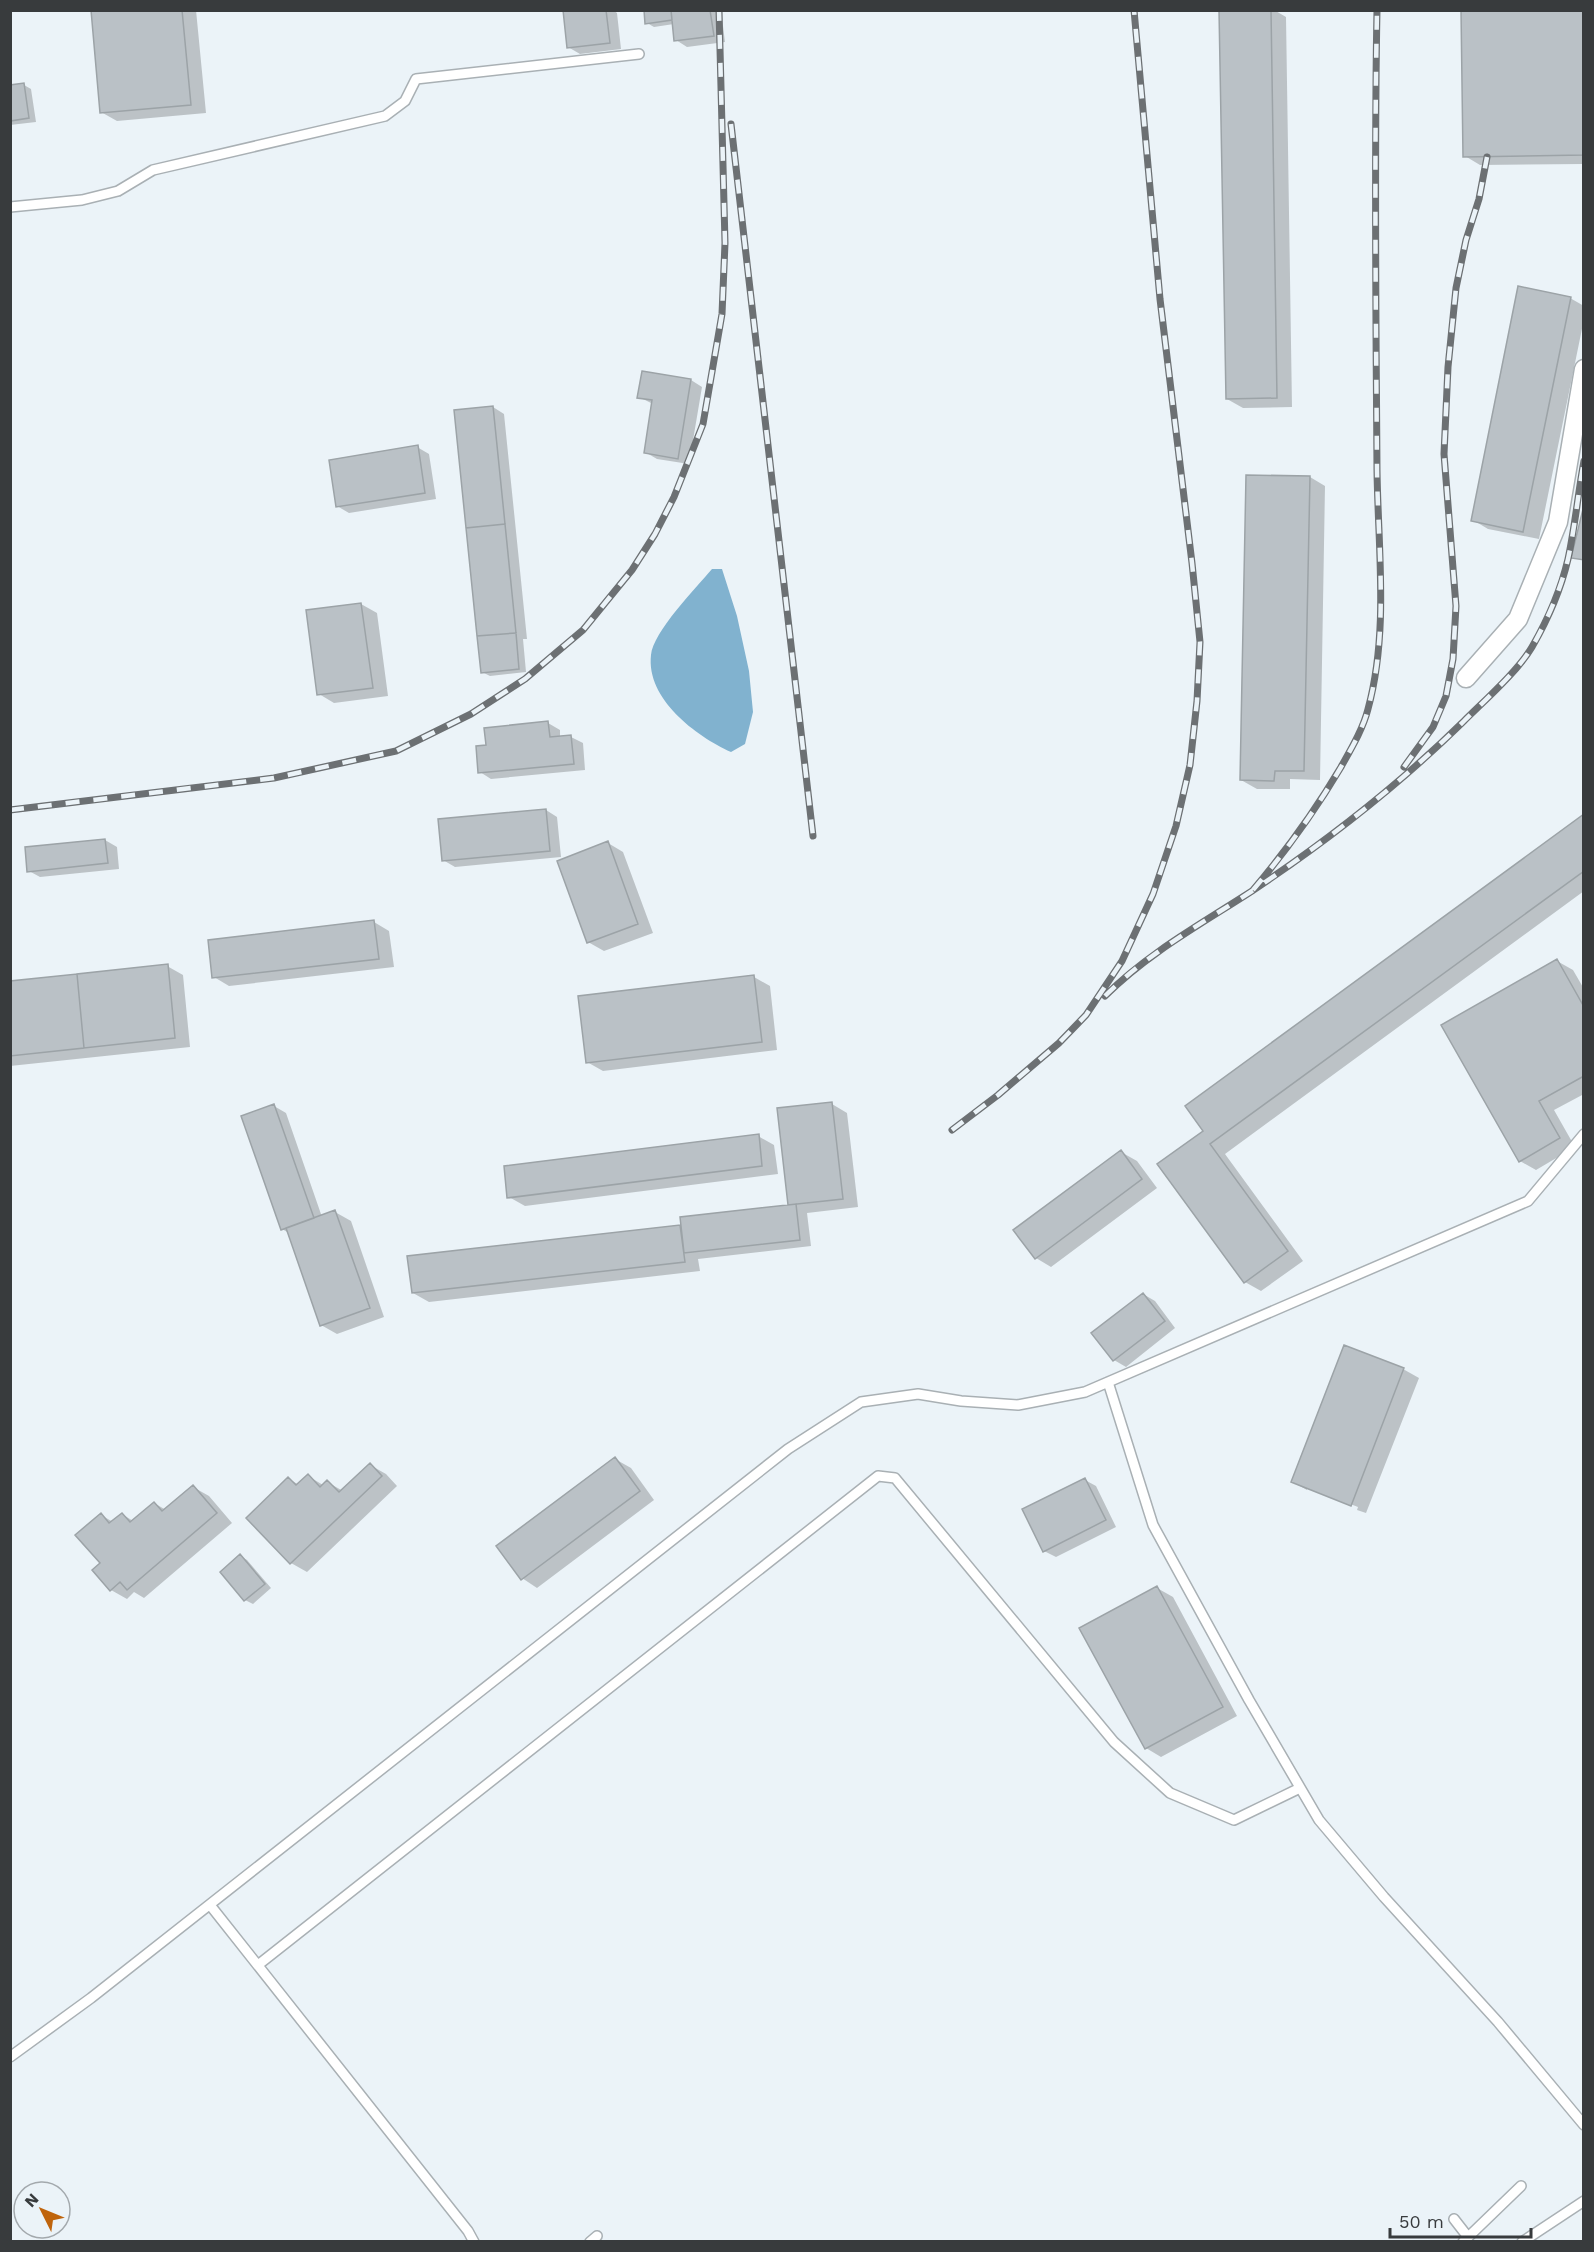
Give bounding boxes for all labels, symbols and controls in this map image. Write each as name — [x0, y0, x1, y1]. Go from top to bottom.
north arrow — [12, 2180, 72, 2240]
text: N — [20, 2189, 42, 2211]
scale bar — [1390, 2201, 1531, 2239]
text: 50 m — [1399, 2211, 1444, 2232]

